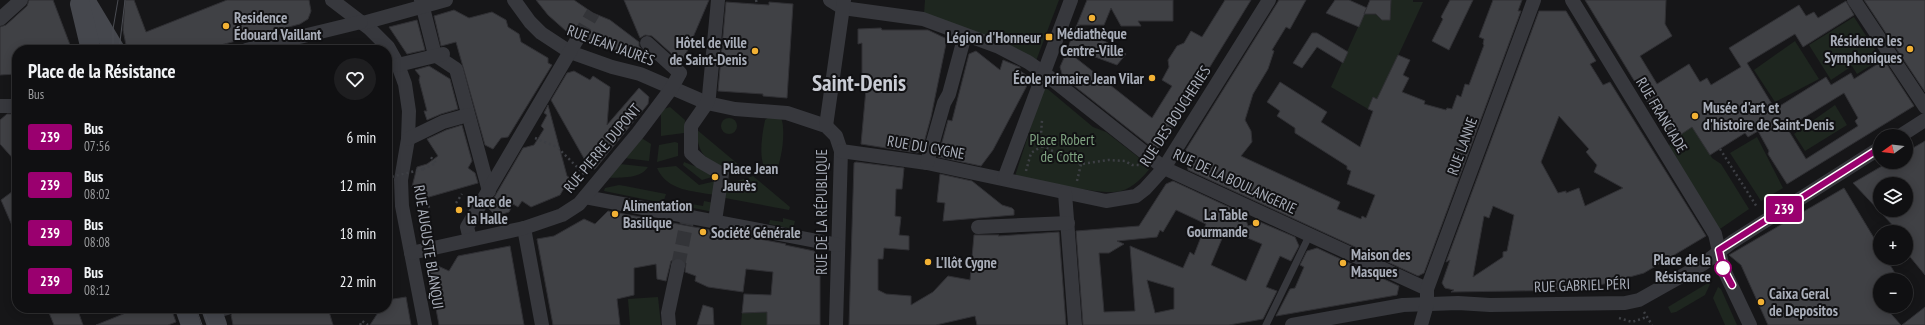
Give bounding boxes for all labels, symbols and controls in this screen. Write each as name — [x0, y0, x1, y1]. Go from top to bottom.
place label: Residence Édouard Vaillant — [234, 8, 322, 44]
marker: Médiathèque Centre-Ville — [1087, 13, 1097, 23]
street label: RUE JEAN JAURÈS — [565, 20, 657, 70]
marker: Residence Édouard Vaillant — [221, 21, 231, 31]
place label: Médiathèque Centre-Ville — [1057, 24, 1127, 60]
place label: Légion d'Honneur — [947, 28, 1042, 47]
place label: Résidence les Symphoniques — [1824, 31, 1902, 67]
marker: Légion d'Honneur — [1044, 32, 1054, 42]
place label: Hôtel de ville de Saint-Denis — [669, 33, 747, 69]
marker: Résidence les Symphoniques — [1905, 44, 1915, 54]
marker: Hôtel de ville de Saint-Denis — [750, 46, 760, 56]
button: heart — [334, 58, 376, 100]
text: Place de la Résistance — [28, 59, 176, 83]
street label: RUE DES BOUCHERIES — [1135, 62, 1215, 170]
district label: Saint-Denis — [812, 68, 906, 97]
place label: École primaire Jean Vilar — [1013, 69, 1145, 88]
marker: École primaire Jean Vilar — [1147, 73, 1157, 83]
street label: RUE FRANCIADE — [1632, 74, 1692, 156]
text: Bus — [28, 86, 44, 103]
place label: Musée d'art et d'histoire de Saint-Denis — [1703, 98, 1834, 134]
street label: RUE PIERRE DUPONT — [559, 99, 645, 196]
marker: Musée d'art et d'histoire de Saint-Denis — [1690, 111, 1700, 121]
street label: RUE LANNE — [1443, 114, 1481, 178]
text: Bus — [84, 119, 103, 138]
text: 239 — [40, 128, 60, 146]
text: 6 min — [346, 128, 376, 147]
north arrow — [1873, 129, 1913, 169]
map controls — [1873, 129, 1913, 313]
park label: Place Robert de Cotte — [1029, 130, 1095, 166]
street label: RUE DU CYGNE — [886, 131, 966, 163]
text: 07:56 — [84, 138, 110, 155]
street label: RUE DE LA BOULANGERIE — [1170, 144, 1300, 218]
street label: RUE DE LA RÉPUBLIQUE — [812, 149, 831, 275]
place label: Place Jean Jaurès — [722, 159, 778, 195]
text: Bus — [84, 167, 103, 186]
marker: Place Jean Jaurès — [710, 172, 720, 182]
text: 239 — [40, 176, 60, 194]
text: 12 min — [340, 176, 376, 195]
button: layers — [1873, 177, 1913, 217]
street label: RUE AUGUSTE BLANQUI — [410, 184, 448, 310]
text: 08:02 — [84, 186, 110, 203]
place label: Place de la Halle — [467, 192, 512, 228]
place label: Alimentation Basilique — [622, 196, 693, 232]
line badge: 239 — [1761, 196, 1807, 222]
text: 239 — [1774, 200, 1794, 218]
marker: Place de la Halle — [454, 205, 464, 215]
place label: La Table Gourmande — [1187, 205, 1248, 241]
marker: Alimentation Basilique — [610, 209, 620, 219]
text: Bus — [84, 215, 103, 234]
marker: La Table Gourmande — [1251, 218, 1261, 228]
place label: Société Générale — [711, 223, 801, 242]
text: 239 — [40, 224, 60, 242]
text: 18 min — [340, 224, 376, 243]
button: + — [1873, 225, 1913, 265]
marker: Société Générale — [698, 227, 708, 237]
text: 08:08 — [84, 234, 110, 251]
place label: Maison des Masques — [1351, 245, 1411, 281]
place label: Place de la Résistance — [1653, 250, 1711, 286]
place label: L'Ilôt Cygne — [936, 253, 997, 272]
marker: L'Ilôt Cygne — [923, 257, 933, 267]
marker: Maison des Masques — [1338, 258, 1348, 268]
marker: Place de la Résistance — [1714, 259, 1732, 277]
text: Bus — [84, 263, 103, 282]
text: 239 — [40, 272, 60, 290]
text: 22 min — [340, 272, 376, 291]
button: − — [1873, 273, 1913, 313]
street label: RUE GABRIEL PÉRI — [1534, 274, 1630, 296]
text: 08:12 — [84, 282, 110, 299]
place label: Caixa Geral de Depositos — [1769, 284, 1838, 320]
marker: Caixa Geral de Depositos — [1756, 297, 1766, 307]

